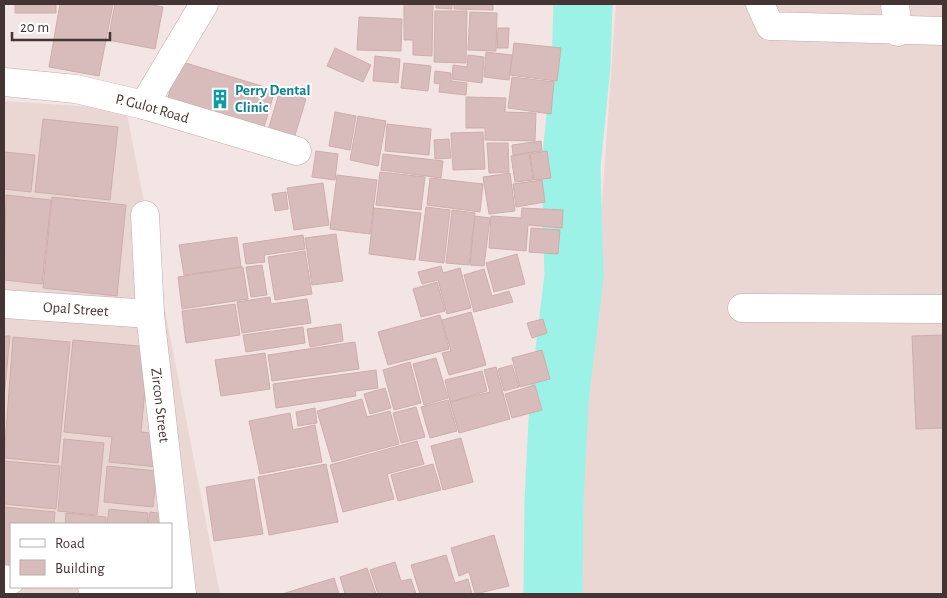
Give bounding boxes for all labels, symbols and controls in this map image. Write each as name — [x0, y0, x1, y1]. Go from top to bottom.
scale bar — [12, 10, 110, 42]
text: 20 m — [20, 20, 49, 35]
place label: Perry Dental Clinic — [235, 83, 310, 115]
building icon: Perry Dental Clinic — [209, 88, 231, 110]
street label: P. Gulot Road — [114, 92, 191, 126]
street label: Opal Street — [43, 300, 109, 319]
street label: Zircon Street — [148, 367, 172, 444]
legend — [10, 523, 172, 588]
text: Road — [55, 536, 85, 551]
text: Building — [55, 561, 105, 576]

